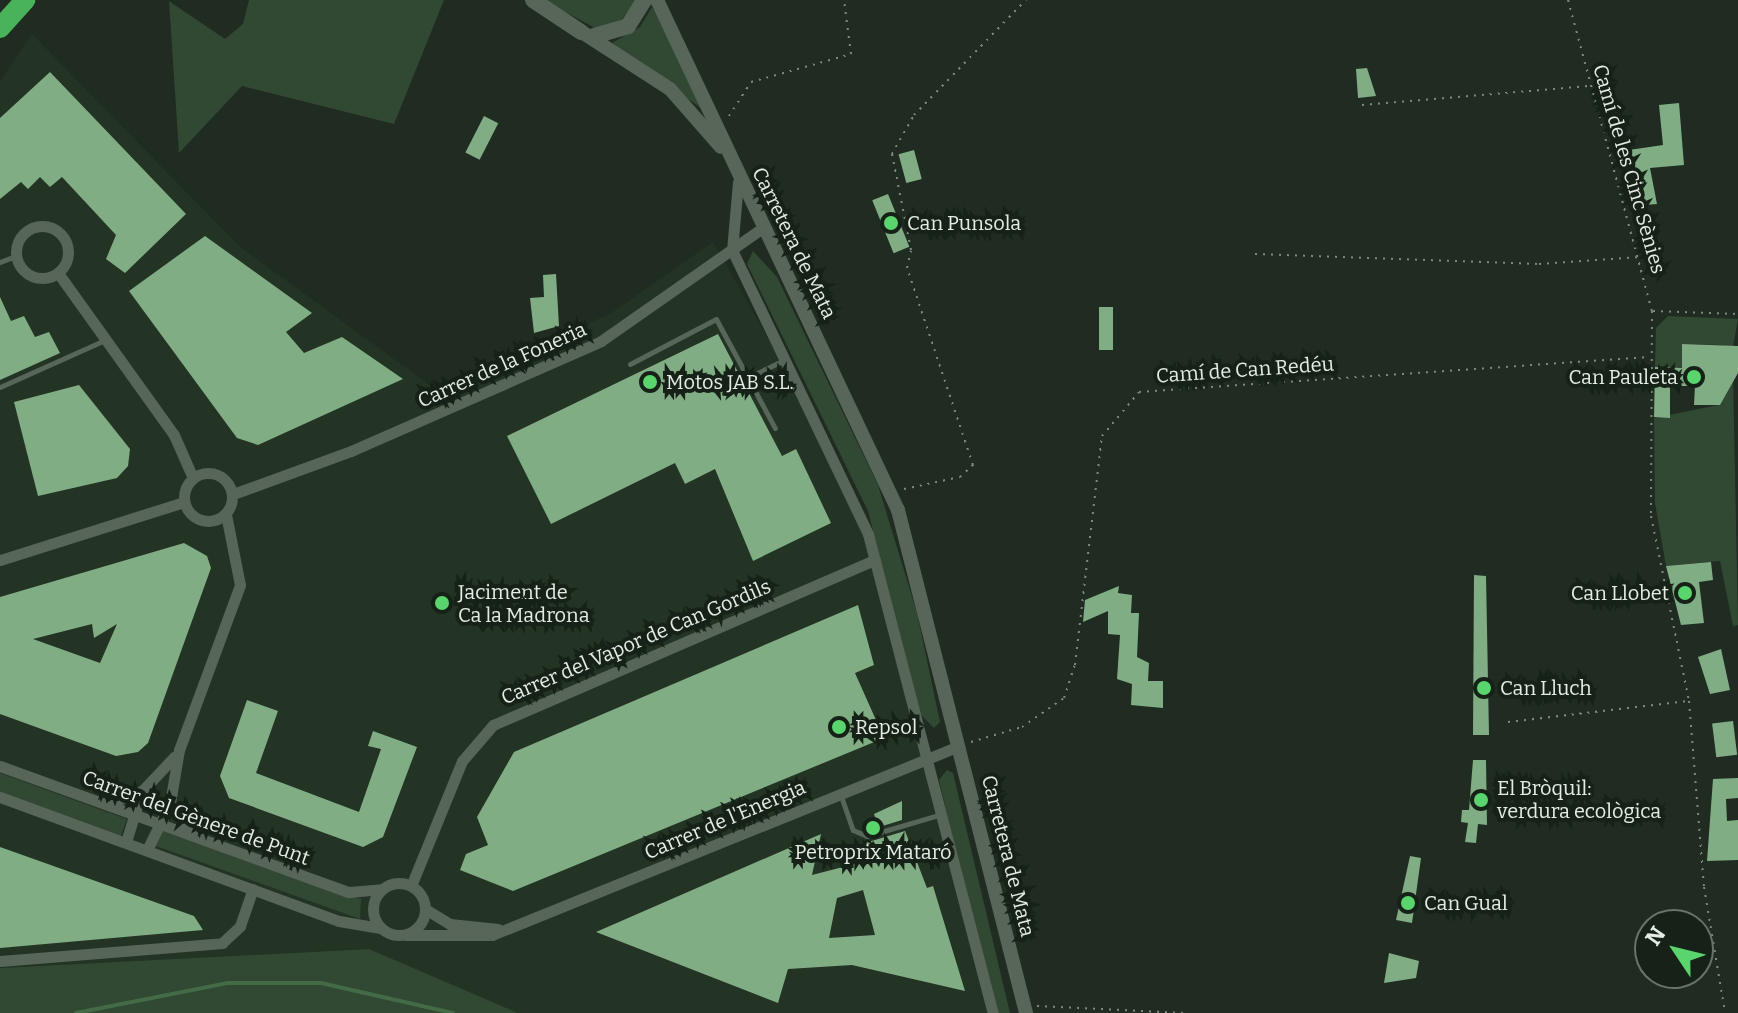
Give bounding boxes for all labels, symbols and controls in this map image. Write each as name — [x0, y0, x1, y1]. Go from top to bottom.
street label: Camí de les Cinc Sènies — [1588, 62, 1670, 276]
street label: Carretera de Mata — [747, 163, 841, 323]
place label: Can Punsola — [907, 211, 1021, 235]
marker: Can Punsola — [882, 214, 900, 232]
street label: Carrer de la Foneria — [414, 317, 590, 413]
street label: Camí de Can Redéu — [1155, 352, 1335, 388]
place label: Can Pauleta — [1568, 365, 1678, 389]
marker: Can Pauleta — [1685, 368, 1703, 386]
place label: Motos JAB S.L. — [666, 370, 794, 394]
marker: Motos JAB S.L. — [641, 373, 659, 391]
street label: Carrer del Vapor de Can Gordils — [498, 574, 774, 710]
place label: Jaciment de Ca la Madrona — [458, 580, 590, 627]
place label: Can Llobet — [1571, 581, 1669, 605]
marker: Can Llobet — [1676, 584, 1694, 602]
marker: Jaciment de Ca la Madrona — [433, 594, 451, 612]
place label: Can Lluch — [1500, 676, 1592, 700]
marker: Can Lluch — [1475, 679, 1493, 697]
place label: Repsol — [855, 715, 917, 739]
marker: Repsol — [830, 718, 848, 736]
street label: Carrer del Gènere de Punt — [79, 766, 313, 870]
street label: Carretera de Mata — [976, 773, 1040, 939]
street label: Carrer de l'Energia — [641, 775, 809, 865]
place label: El Bròquil: verdura ecològica — [1497, 776, 1661, 823]
marker: El Bròquil: verdura ecològica — [1472, 791, 1490, 809]
marker: Petroprix Mataró — [864, 819, 882, 837]
place label: Petroprix Mataró — [794, 840, 952, 864]
place label: Can Gual — [1424, 891, 1508, 915]
marker: Can Gual — [1399, 894, 1417, 912]
north arrow — [1634, 909, 1714, 989]
text: N — [1640, 921, 1671, 951]

